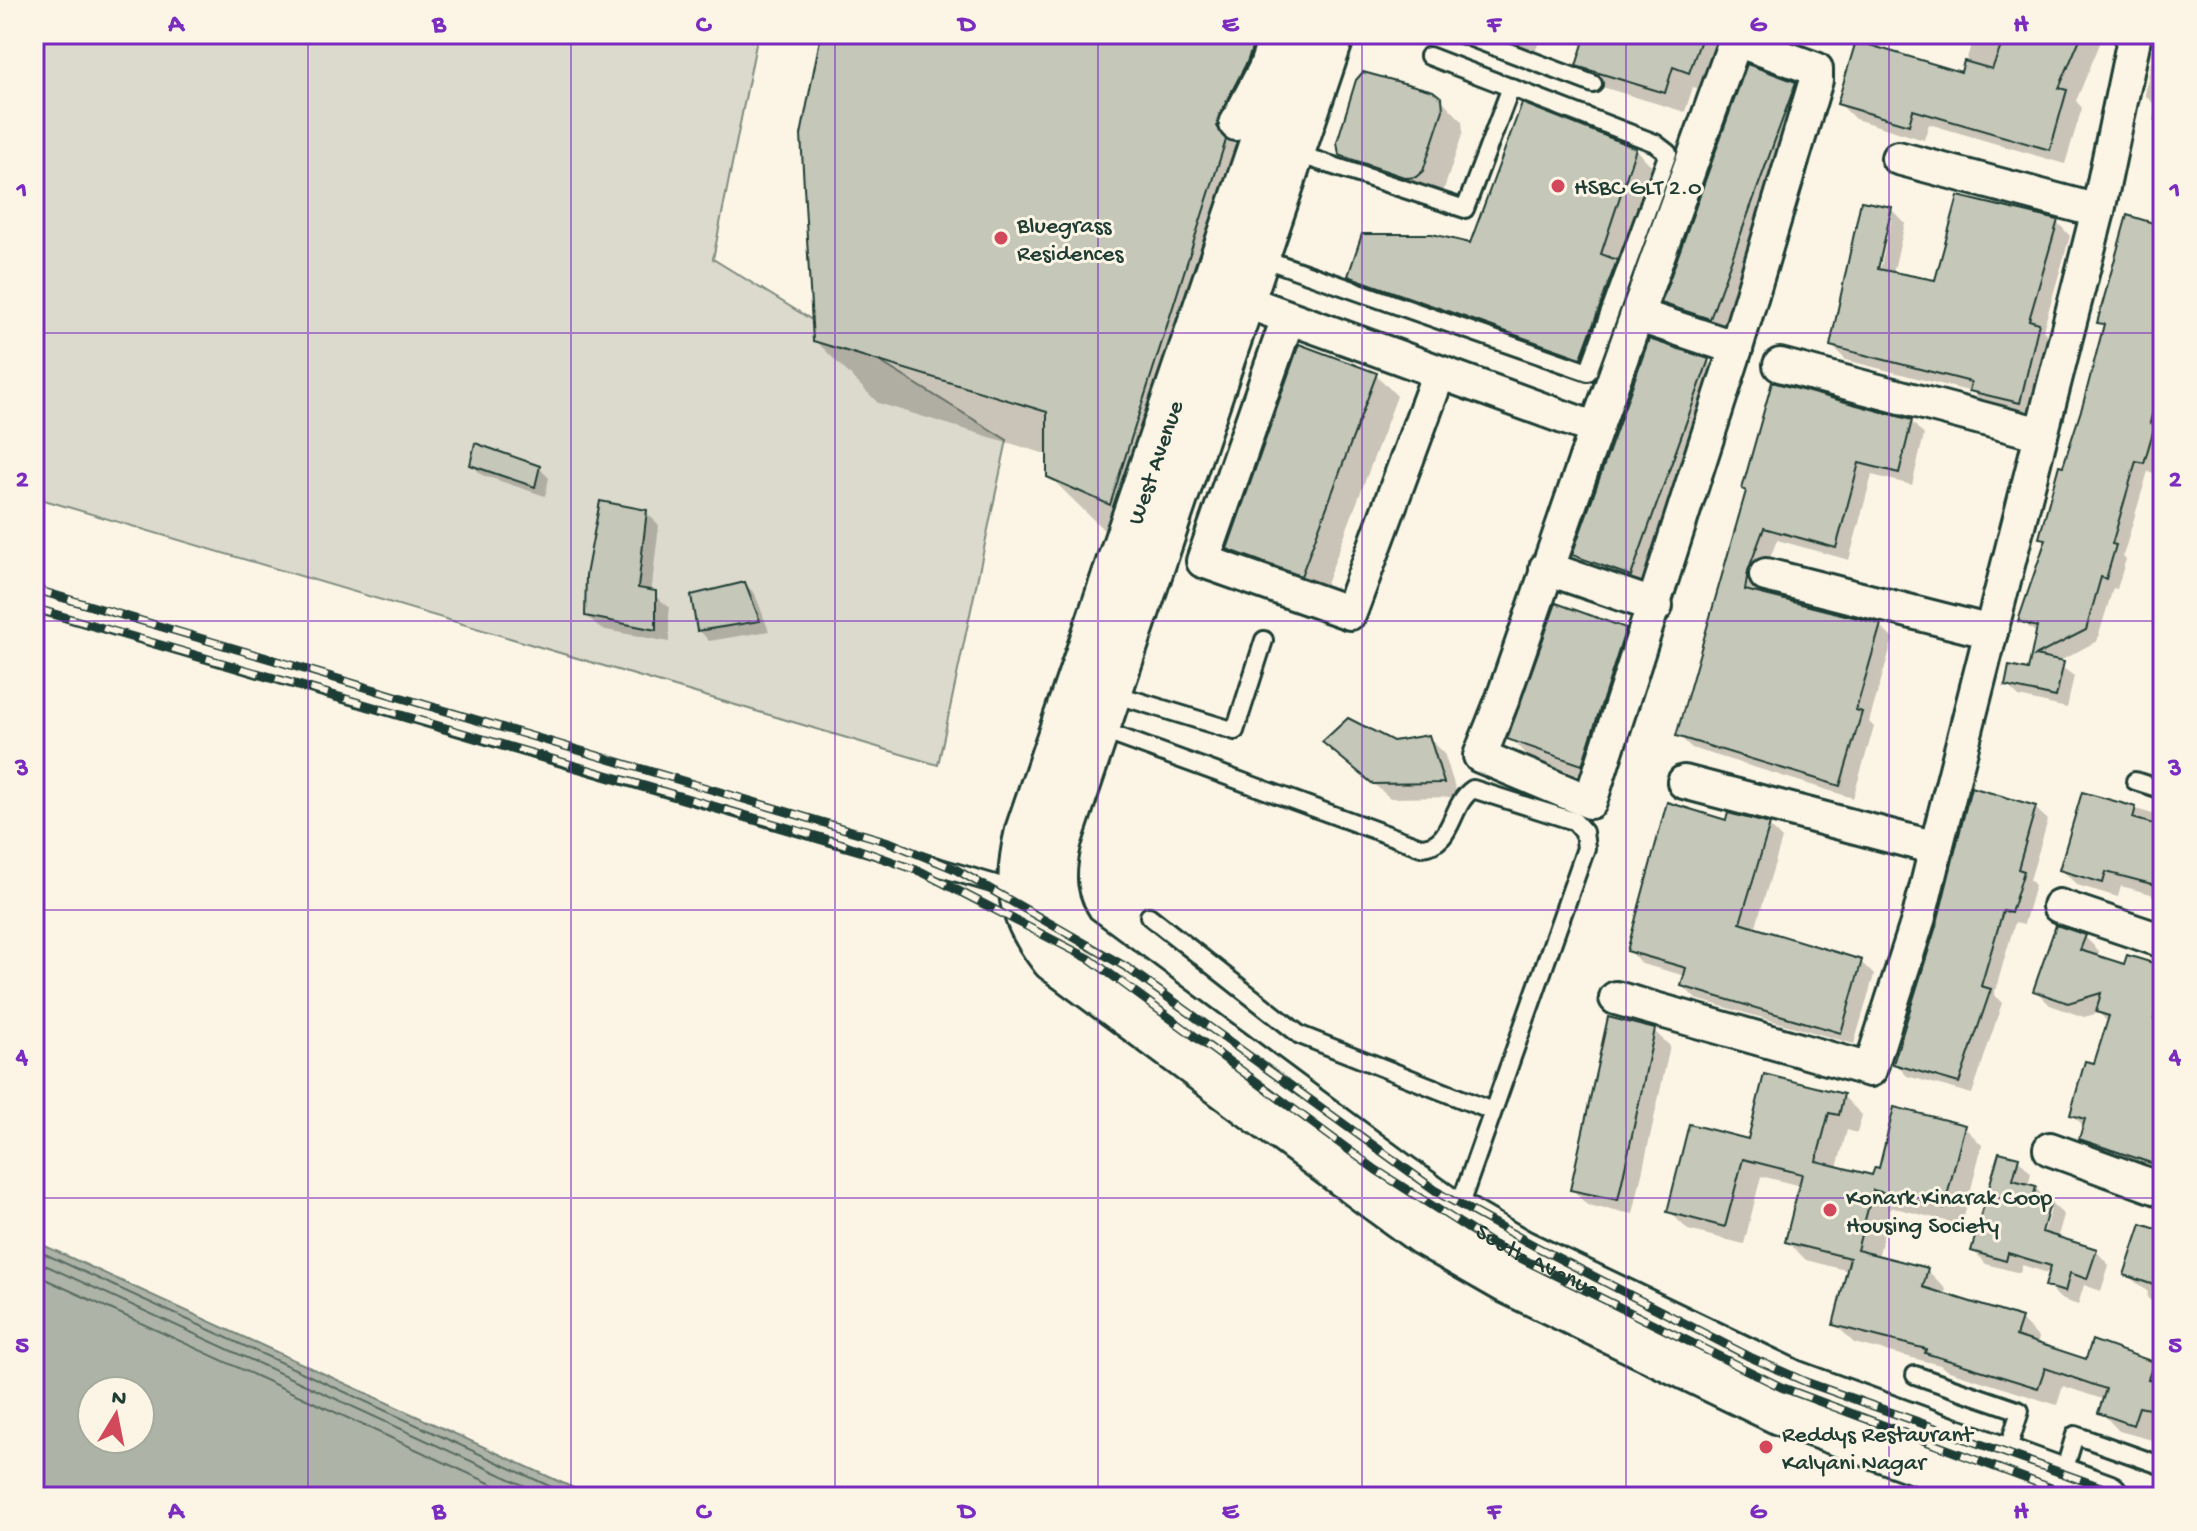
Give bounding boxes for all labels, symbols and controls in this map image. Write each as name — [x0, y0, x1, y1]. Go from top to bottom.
text: A — [167, 11, 185, 42]
text: B — [431, 11, 447, 42]
text: C — [696, 11, 713, 42]
text: D — [957, 11, 977, 42]
text: E — [1222, 11, 1240, 42]
text: F — [1486, 11, 1502, 42]
text: G — [1750, 11, 1768, 42]
text: H — [2014, 11, 2030, 42]
place label: HSBC GLT 2.0 — [1574, 175, 1702, 204]
text: 1 — [16, 177, 27, 208]
marker: HSBC GLT 2.0 — [1549, 177, 1567, 195]
text: 1 — [2169, 177, 2180, 208]
place label: Bluegrass Residences — [1016, 213, 1124, 270]
marker: Bluegrass Residences — [992, 229, 1010, 247]
street label: West Avenue — [1123, 397, 1192, 529]
text: 2 — [16, 466, 29, 497]
text: 2 — [2169, 466, 2182, 497]
text: 3 — [14, 755, 29, 786]
text: 3 — [2167, 755, 2182, 786]
text: 4 — [15, 1043, 29, 1074]
text: 4 — [2168, 1043, 2182, 1074]
place label: Konark Kinarak Coop Housing Society — [1846, 1185, 2053, 1242]
marker: Konark Kinarak Coop Housing Society — [1821, 1201, 1839, 1219]
street label: South Avenue — [1469, 1218, 1604, 1306]
text: 5 — [15, 1332, 29, 1363]
text: 5 — [2168, 1332, 2182, 1363]
north arrow — [76, 1375, 156, 1455]
text: N — [109, 1385, 128, 1413]
place label: Reddys Restaurant Kalyani Nagar — [1782, 1422, 1975, 1479]
marker: Reddys Restaurant Kalyani Nagar — [1757, 1438, 1775, 1456]
text: A — [167, 1498, 185, 1529]
text: B — [431, 1498, 447, 1529]
text: C — [696, 1498, 713, 1529]
text: D — [957, 1498, 977, 1529]
text: E — [1222, 1498, 1240, 1529]
text: F — [1486, 1498, 1502, 1529]
text: G — [1750, 1498, 1768, 1529]
text: H — [2014, 1498, 2030, 1529]

